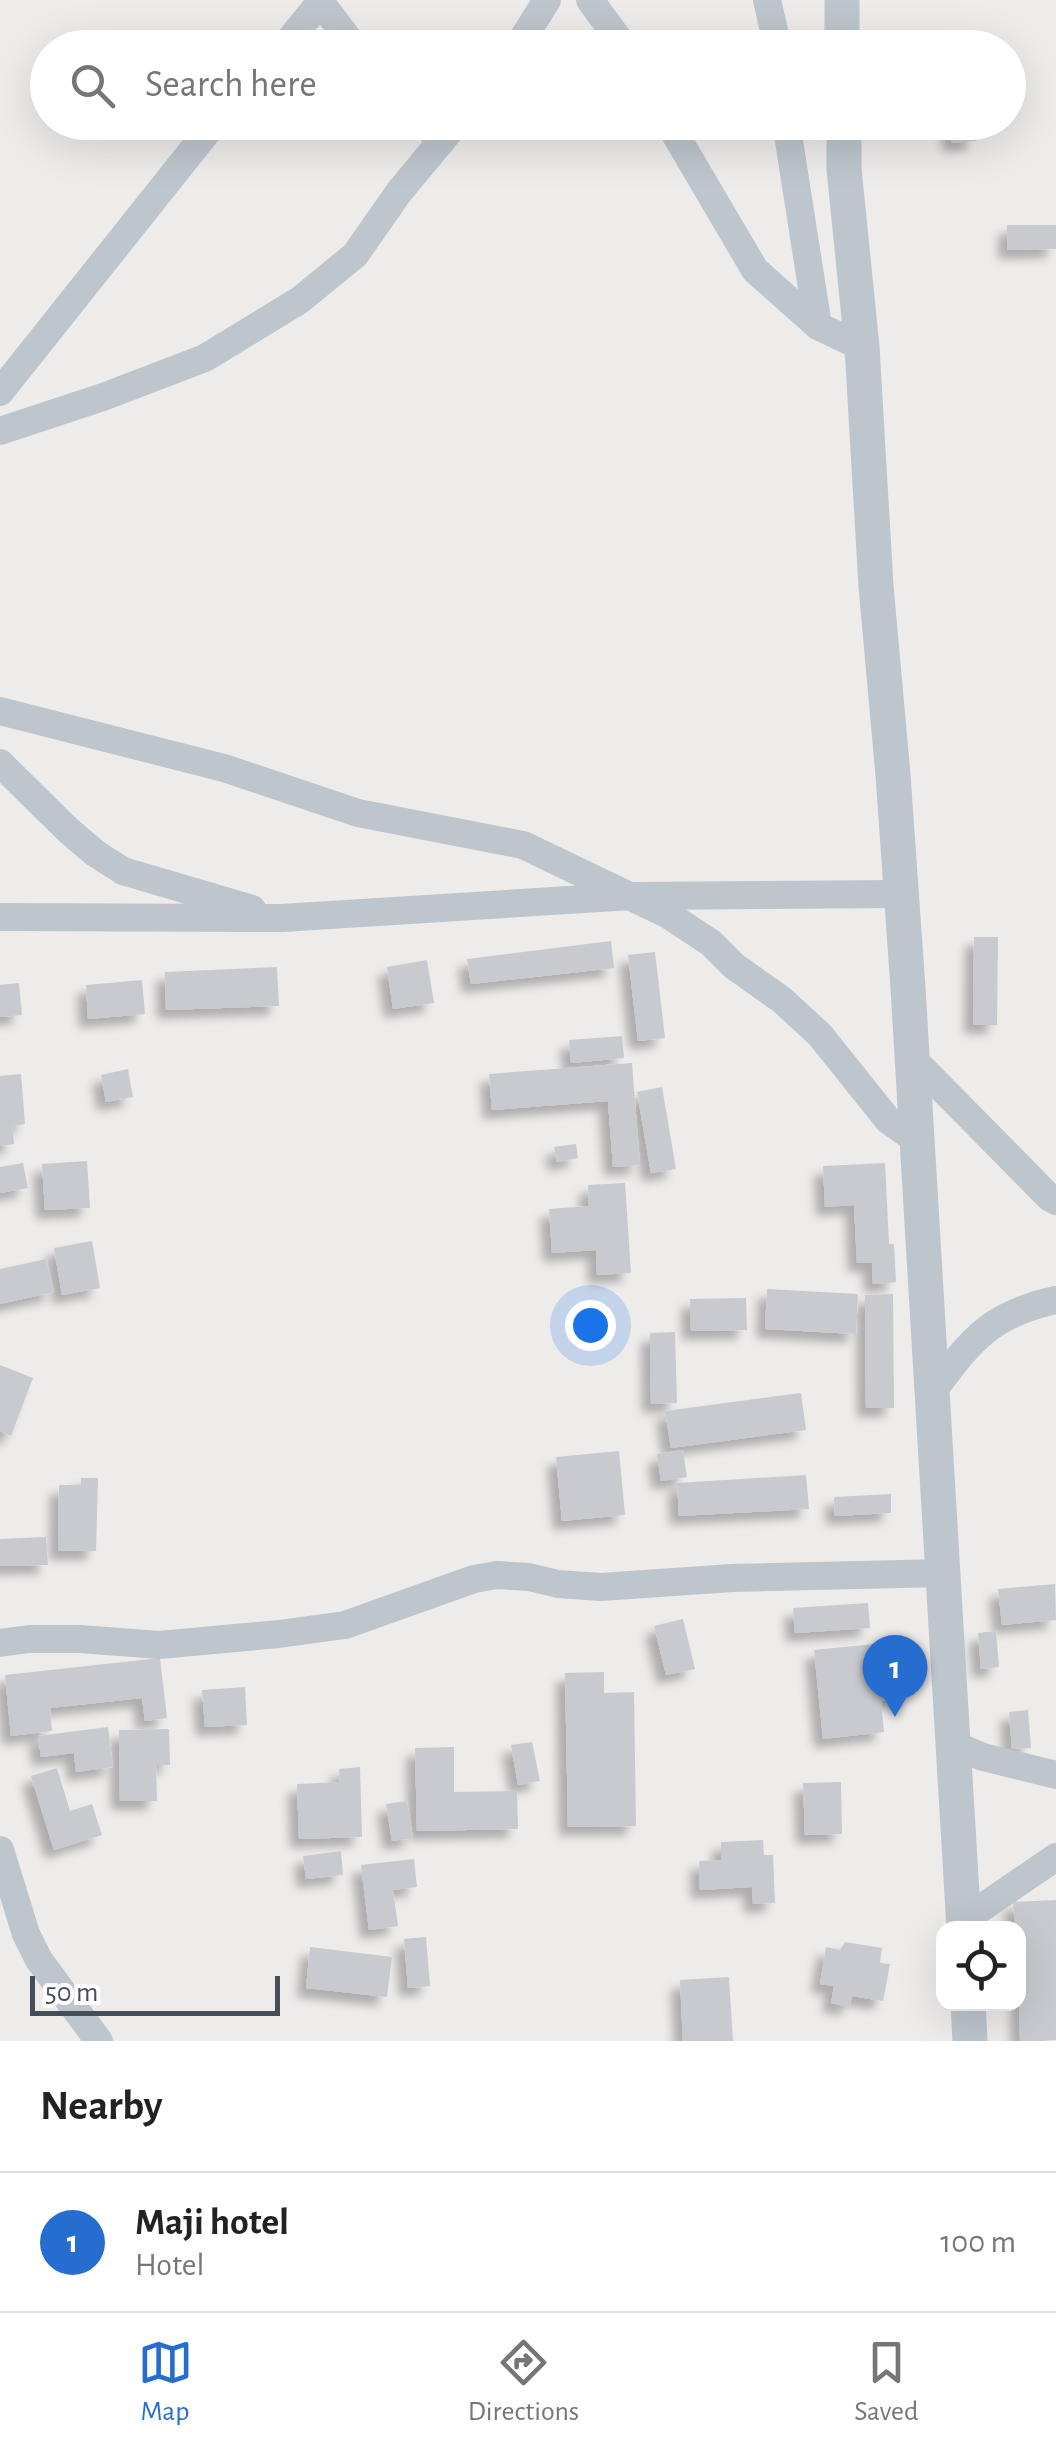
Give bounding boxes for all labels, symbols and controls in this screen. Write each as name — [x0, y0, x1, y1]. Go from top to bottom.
search box — [30, 30, 1026, 140]
icon: search — [65, 58, 120, 113]
text: Search here — [145, 66, 317, 104]
your location — [565, 1300, 616, 1351]
pin: 1 — [862, 1634, 928, 1717]
map controls — [936, 1921, 1026, 2011]
button: locate — [936, 1921, 1026, 2011]
scale bar — [30, 1971, 280, 2016]
text: 50 m — [45, 1979, 99, 2007]
text: Nearby — [40, 2085, 163, 2127]
text: Maji hotel — [135, 2204, 289, 2242]
text: 1 — [67, 2226, 78, 2258]
text: 100 m — [940, 2226, 1016, 2258]
text: Hotel — [135, 2249, 204, 2281]
tab: Map — [138, 2335, 193, 2429]
tab: Directions — [468, 2335, 579, 2429]
tab: Saved — [854, 2335, 918, 2429]

